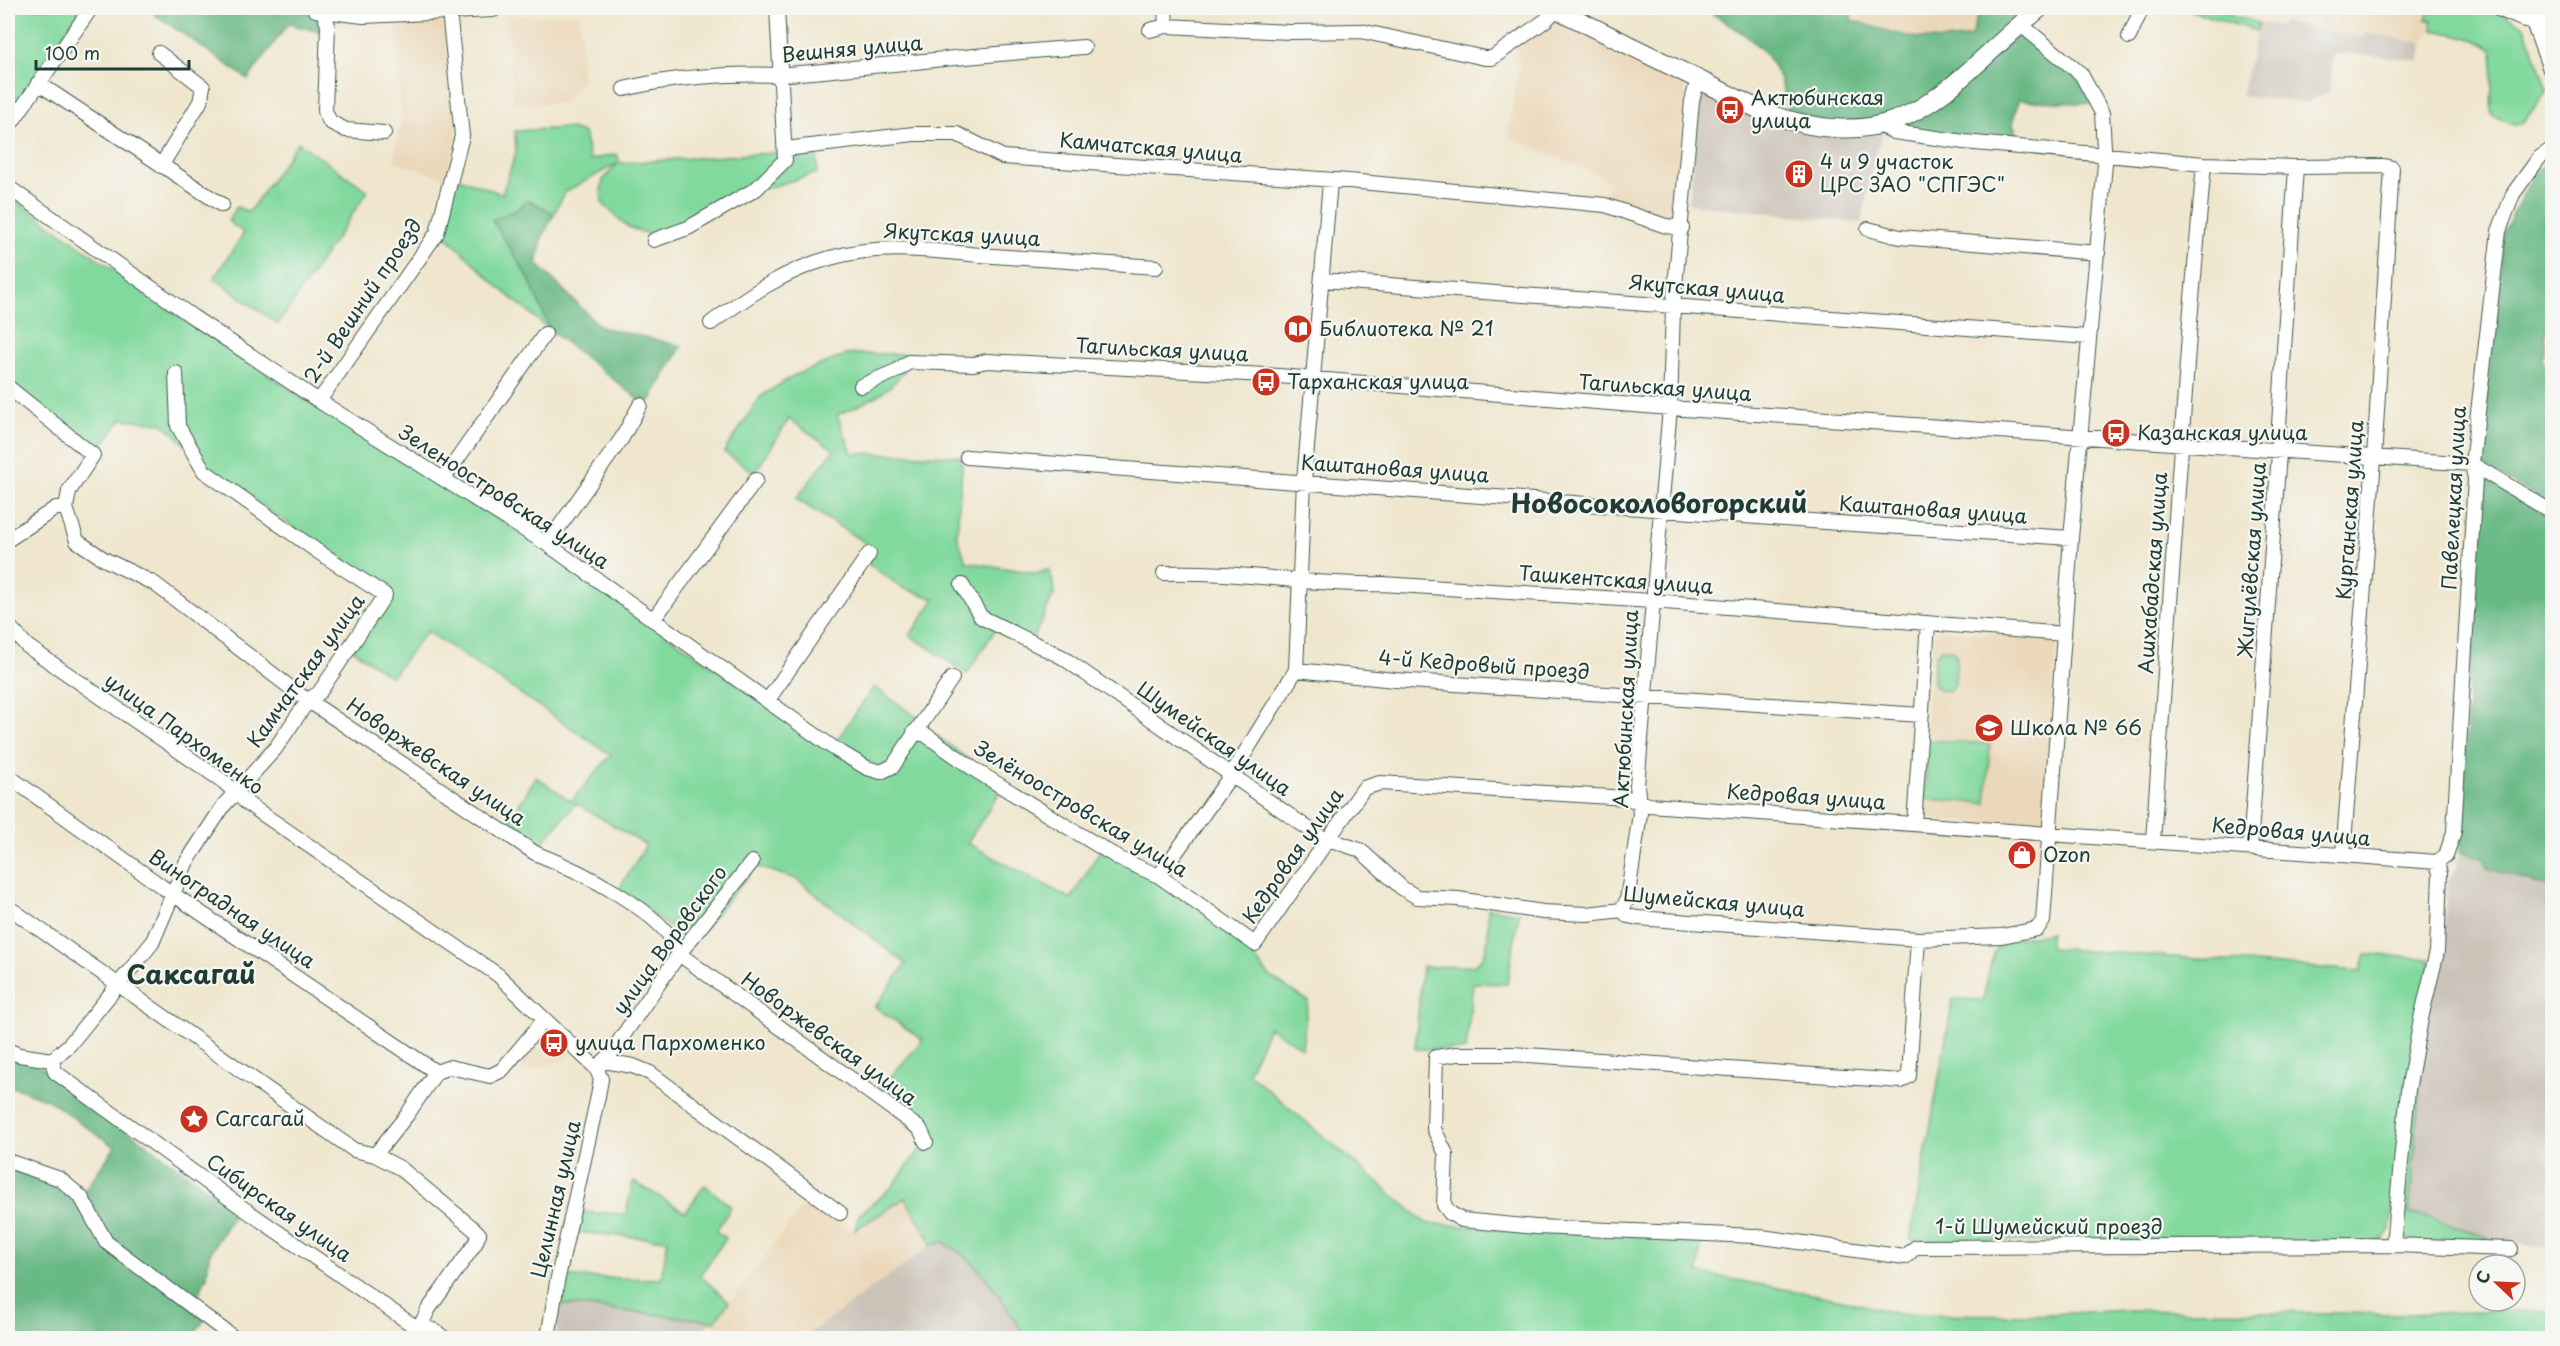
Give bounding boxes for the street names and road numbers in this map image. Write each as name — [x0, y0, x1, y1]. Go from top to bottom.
street label: Вешняя улица — [780, 27, 924, 69]
street label: Камчатская улица — [1058, 124, 1244, 170]
street label: 2-й Вешний проезд — [296, 212, 429, 389]
street label: Якутская улица — [883, 215, 1041, 253]
street label: Якутская улица — [1628, 266, 1787, 310]
street label: Тагильская улица — [1075, 329, 1250, 369]
street label: Тагильская улица — [1578, 366, 1753, 408]
street label: Павелецкая улица — [2433, 405, 2473, 591]
street label: Зеленоостровская улица — [393, 417, 616, 576]
street label: Курганская улица — [2328, 419, 2370, 601]
street label: Каштановая улица — [1300, 446, 1491, 490]
street label: Жигулёвская улица — [2229, 461, 2273, 660]
street label: Ашхабадская улица — [2130, 471, 2174, 675]
street label: Каштановая улица — [1838, 487, 2029, 531]
street label: Ташкентская улица — [1518, 557, 1715, 601]
street label: Камчатская улица — [239, 587, 371, 753]
street label: Актюбинская улица — [1605, 609, 1645, 809]
street label: 4-й Кедровый проезд — [1377, 642, 1591, 686]
street label: улица Пархоменко — [99, 665, 270, 801]
street label: Шумейская улица — [1131, 674, 1298, 803]
street label: Новоржевская улица — [341, 690, 533, 833]
street label: Зелёноостровская улица — [969, 732, 1195, 884]
street label: Кедровая улица — [1725, 775, 1887, 817]
street label: Кедровая улица — [1234, 781, 1350, 929]
street label: Кедровая улица — [2210, 809, 2372, 853]
street label: Виноградная улица — [143, 841, 322, 975]
street label: улица Воровского — [605, 858, 734, 1020]
street label: Шумейская улица — [1622, 878, 1807, 924]
street label: Новоржевская улица — [735, 964, 924, 1113]
street label: Целинная улица — [522, 1117, 588, 1281]
street label: Сибирская улица — [201, 1146, 359, 1269]
street label: 1-й Шумейский проезд — [1935, 1211, 2163, 1241]

